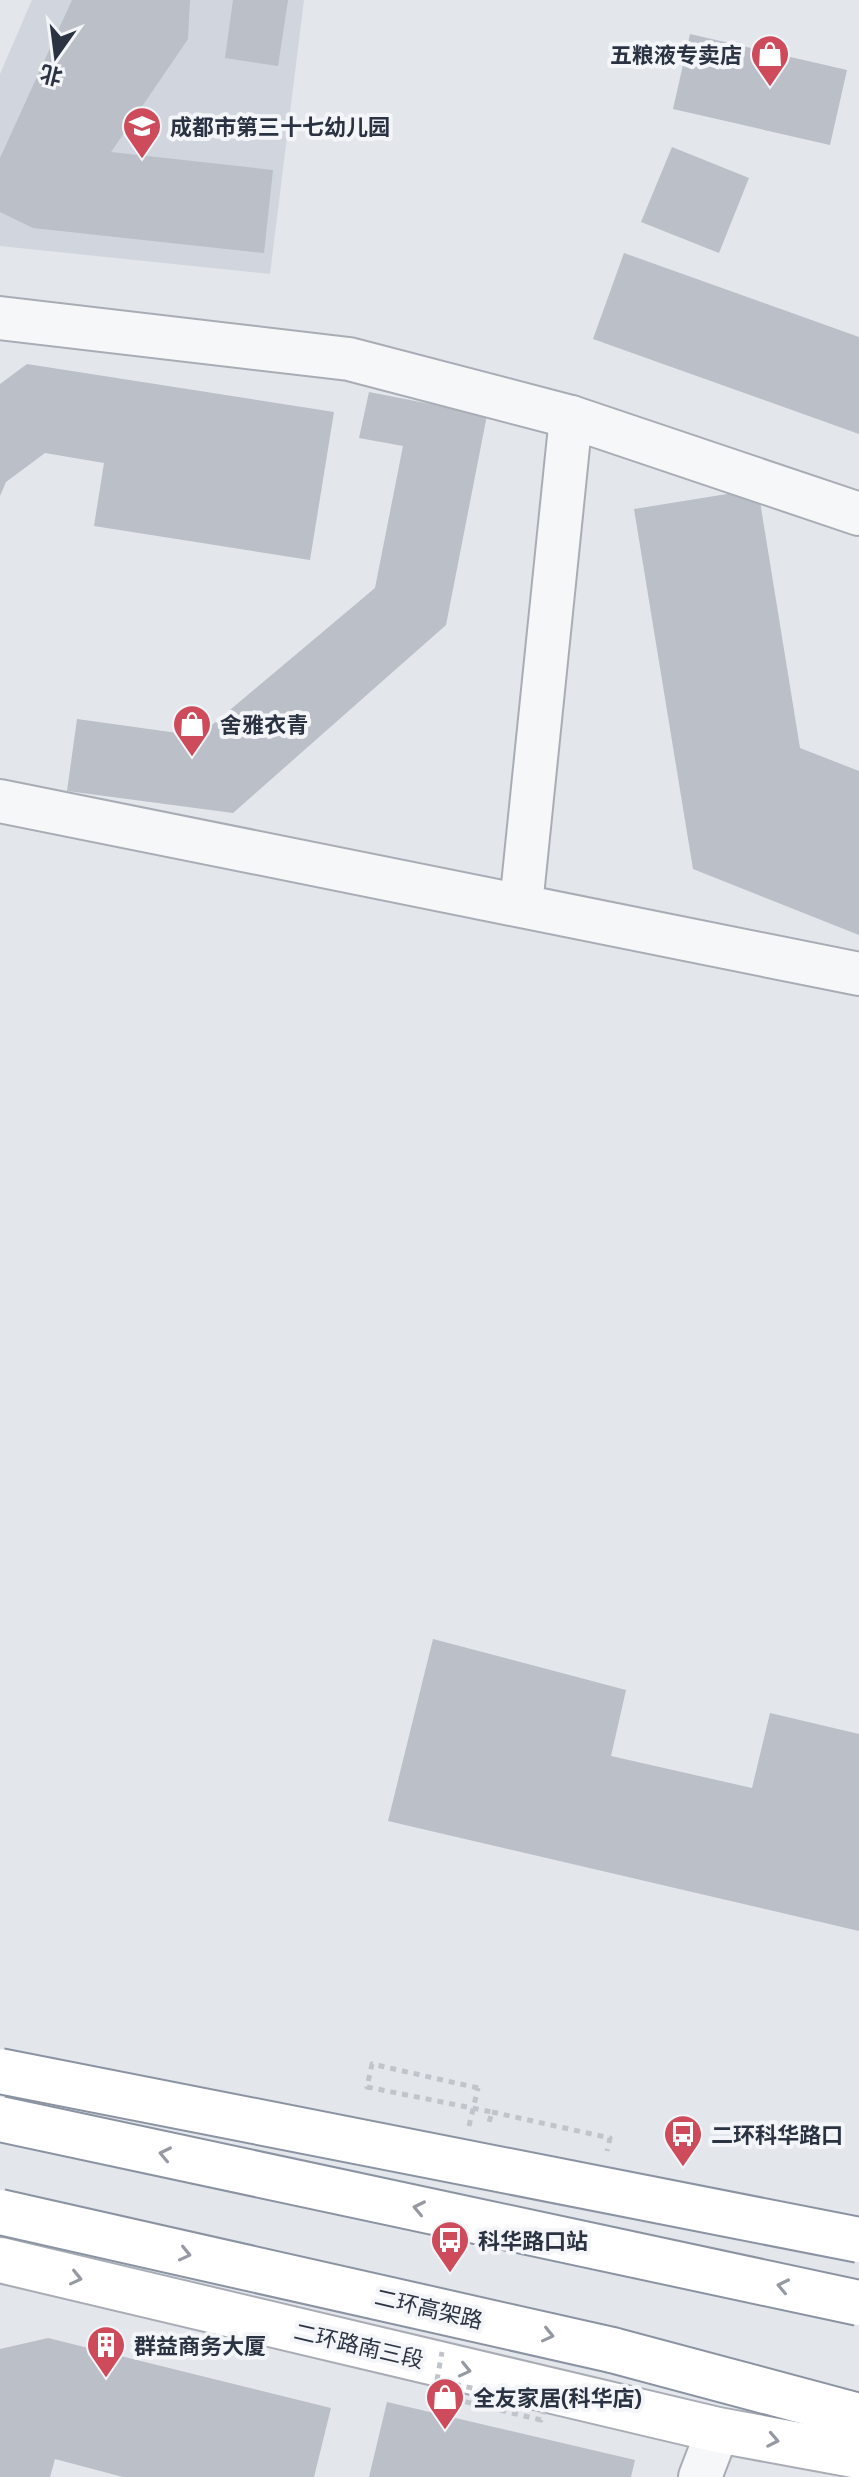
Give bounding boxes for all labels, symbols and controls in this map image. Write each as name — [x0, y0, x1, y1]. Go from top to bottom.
north arrow — [16, 16, 96, 96]
shop icon: 五粮液专卖店 — [749, 33, 791, 88]
place label: 五粮液专卖店 — [610, 40, 742, 69]
text: 北 — [37, 59, 65, 93]
school or university icon: 成都市第三十七幼儿园 — [121, 105, 163, 160]
place label: 成都市第三十七幼儿园 — [170, 112, 390, 141]
shop icon: 舍雅衣青 — [171, 703, 213, 758]
place label: 舍雅衣青 — [220, 710, 308, 739]
bus stop icon: 二环科华路口 — [662, 2113, 704, 2168]
place label: 二环科华路口 — [711, 2120, 843, 2149]
one-way arrow — [158, 2146, 172, 2163]
one-way arrow — [413, 2200, 426, 2217]
bus stop icon: 科华路口站 — [429, 2219, 471, 2274]
place label: 科华路口站 — [478, 2226, 588, 2255]
one-way arrow — [178, 2244, 192, 2261]
one-way arrow — [69, 2269, 82, 2286]
one-way arrow — [776, 2278, 790, 2295]
street label: 二环高架路 — [372, 2281, 486, 2335]
street label: 二环路南三段 — [291, 2316, 427, 2374]
building icon: 群益商务大厦 — [85, 2324, 127, 2379]
one-way arrow — [541, 2326, 555, 2343]
place label: 群益商务大厦 — [134, 2331, 266, 2360]
one-way arrow — [458, 2361, 472, 2378]
shop icon: 全友家居(科华店) — [424, 2376, 466, 2431]
place label: 全友家居(科华店) — [473, 2383, 642, 2412]
one-way arrow — [766, 2431, 780, 2448]

